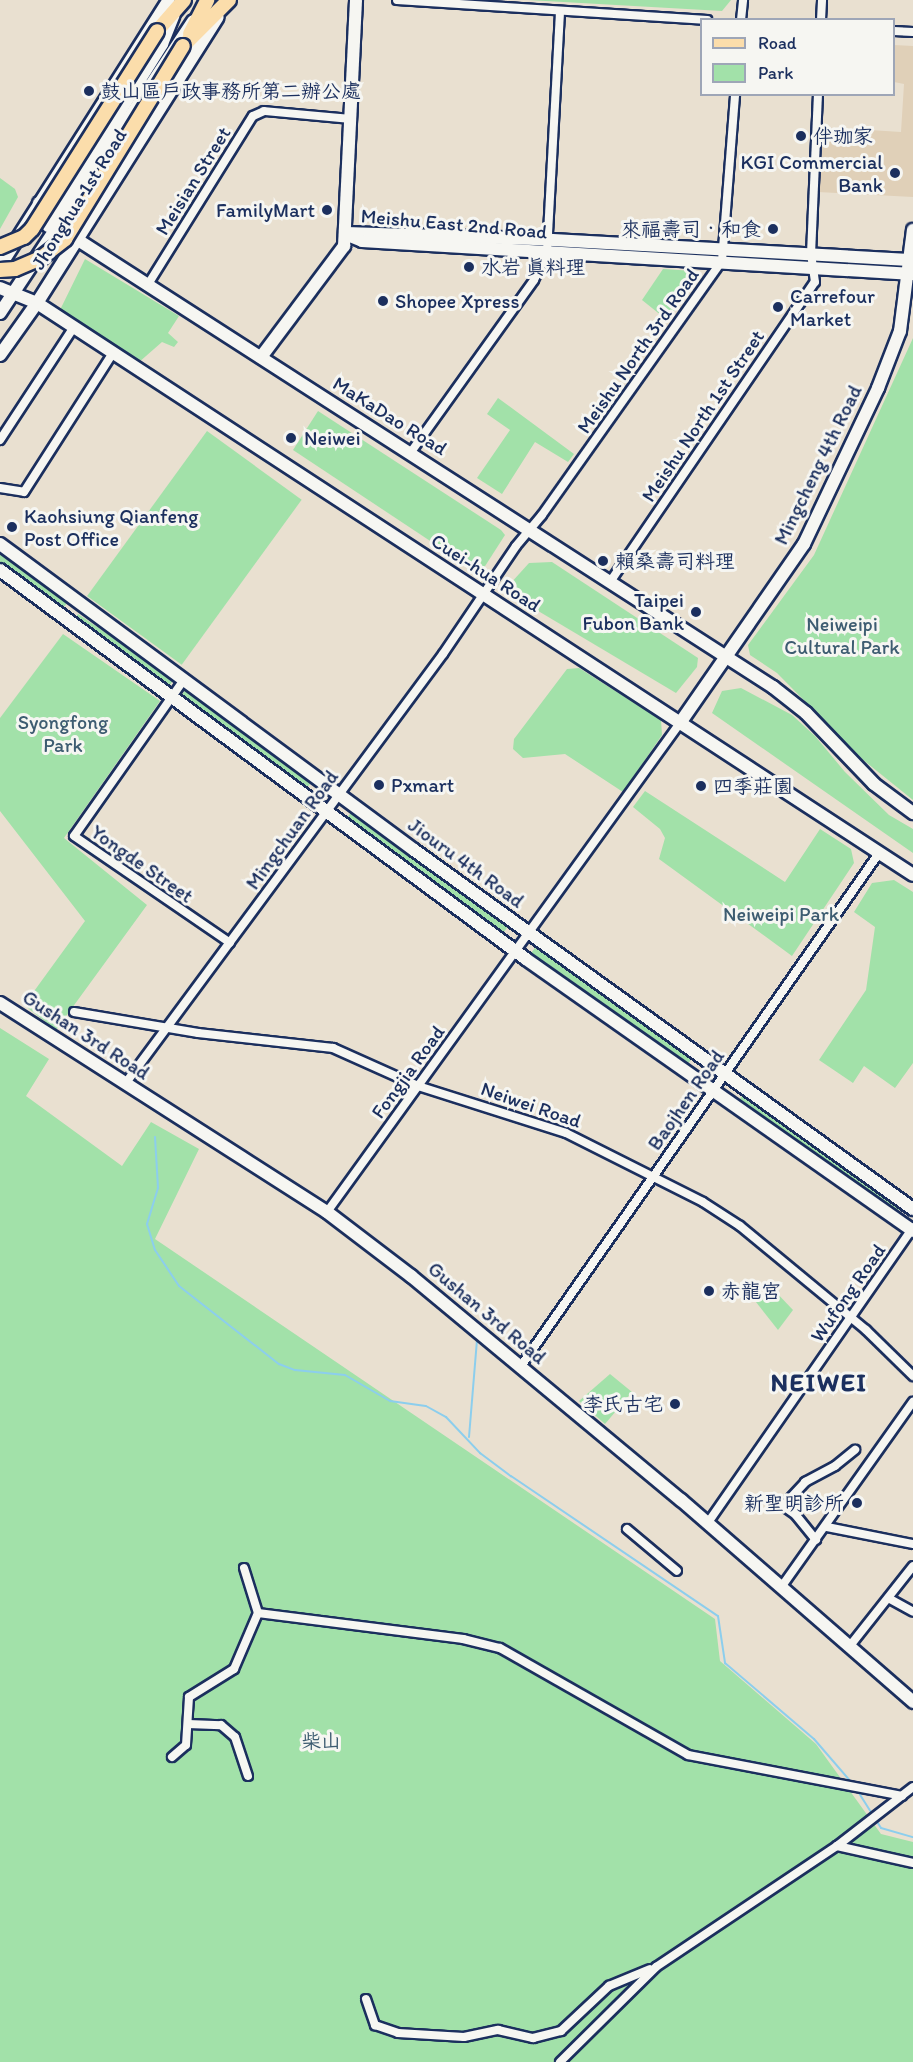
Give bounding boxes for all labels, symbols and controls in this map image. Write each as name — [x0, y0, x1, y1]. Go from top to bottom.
legend — [700, 18, 895, 96]
text: Road — [758, 32, 797, 54]
text: Park — [758, 62, 793, 84]
place label: 鼓山區戶政事務所第二辦公處 — [101, 79, 361, 103]
marker: 鼓山區戶政事務所第二辦公處 — [82, 84, 96, 98]
street label: Meisian Street — [150, 123, 236, 239]
street label: Jhonghua 1st Road — [26, 124, 132, 274]
place label: 伴珈家 — [813, 124, 873, 148]
marker: 伴珈家 — [794, 129, 808, 143]
place label: KGI Commercial Bank — [740, 150, 883, 197]
marker: KGI Commercial Bank — [888, 166, 902, 180]
place label: FamilyMart — [216, 198, 315, 222]
marker: FamilyMart — [320, 203, 334, 217]
street label: Meishu East 2nd Road — [360, 204, 548, 244]
place label: 來福壽司‧和食 — [621, 217, 761, 241]
marker: 來福壽司‧和食 — [766, 222, 780, 236]
place label: 水岩 真料理 — [481, 255, 585, 279]
marker: 水岩 真料理 — [462, 260, 476, 274]
street label: Meishu North 3rd Road — [572, 264, 704, 438]
place label: Carrefour Market — [790, 284, 875, 331]
place label: Shopee Xpress — [395, 289, 519, 313]
marker: Shopee Xpress — [376, 294, 390, 308]
marker: Carrefour Market — [771, 300, 785, 314]
street label: Meishu North 1st Street — [636, 325, 770, 507]
street label: MaKaDao Road — [329, 371, 451, 461]
street label: Mingcheng 4th Road — [769, 381, 867, 549]
place label: Neiwei — [304, 426, 361, 450]
marker: Neiwei — [282, 429, 300, 447]
place label: Kaohsiung Qianfeng Post Office — [24, 504, 199, 551]
marker: Kaohsiung Qianfeng Post Office — [5, 520, 19, 534]
street label: Cuei-hua Road — [427, 529, 545, 617]
place label: 賴桑壽司料理 — [615, 549, 735, 573]
marker: 賴桑壽司料理 — [596, 554, 610, 568]
place label: Taipei Fubon Bank — [582, 588, 684, 635]
marker: Taipei Fubon Bank — [689, 605, 703, 619]
park label: Neiweipi Cultural Park — [784, 612, 900, 659]
park label: Syongfong Park — [18, 711, 108, 758]
street label: Mingchuan Road — [241, 766, 343, 894]
place label: Pxmart — [391, 773, 454, 797]
place label: 四季莊園 — [713, 774, 793, 798]
marker: Pxmart — [372, 778, 386, 792]
marker: 四季莊園 — [694, 779, 708, 793]
street label: Jiouru 4th Road — [404, 813, 528, 913]
street label: Yongde Street — [86, 820, 198, 908]
park label: Neiweipi Park — [723, 902, 839, 926]
street label: Gushan 3rd Road — [18, 985, 154, 1085]
street label: Fongjia Road — [366, 1021, 450, 1123]
street label: Baojhen Road — [643, 1045, 729, 1155]
street label: Neiwei Road — [478, 1077, 584, 1133]
street label: Wufong Road — [805, 1239, 891, 1347]
street label: Gushan 3rd Road — [423, 1257, 551, 1369]
place label: 赤龍宮 — [721, 1279, 781, 1303]
marker: 赤龍宮 — [702, 1284, 716, 1298]
district label: NEIWEI — [772, 1367, 866, 1399]
place label: 李氏古宅 — [583, 1392, 663, 1416]
marker: 李氏古宅 — [668, 1397, 682, 1411]
place label: 新聖明診所 — [744, 1491, 844, 1515]
marker: 新聖明診所 — [848, 1494, 866, 1512]
park label: 柴山 — [301, 1729, 341, 1753]

